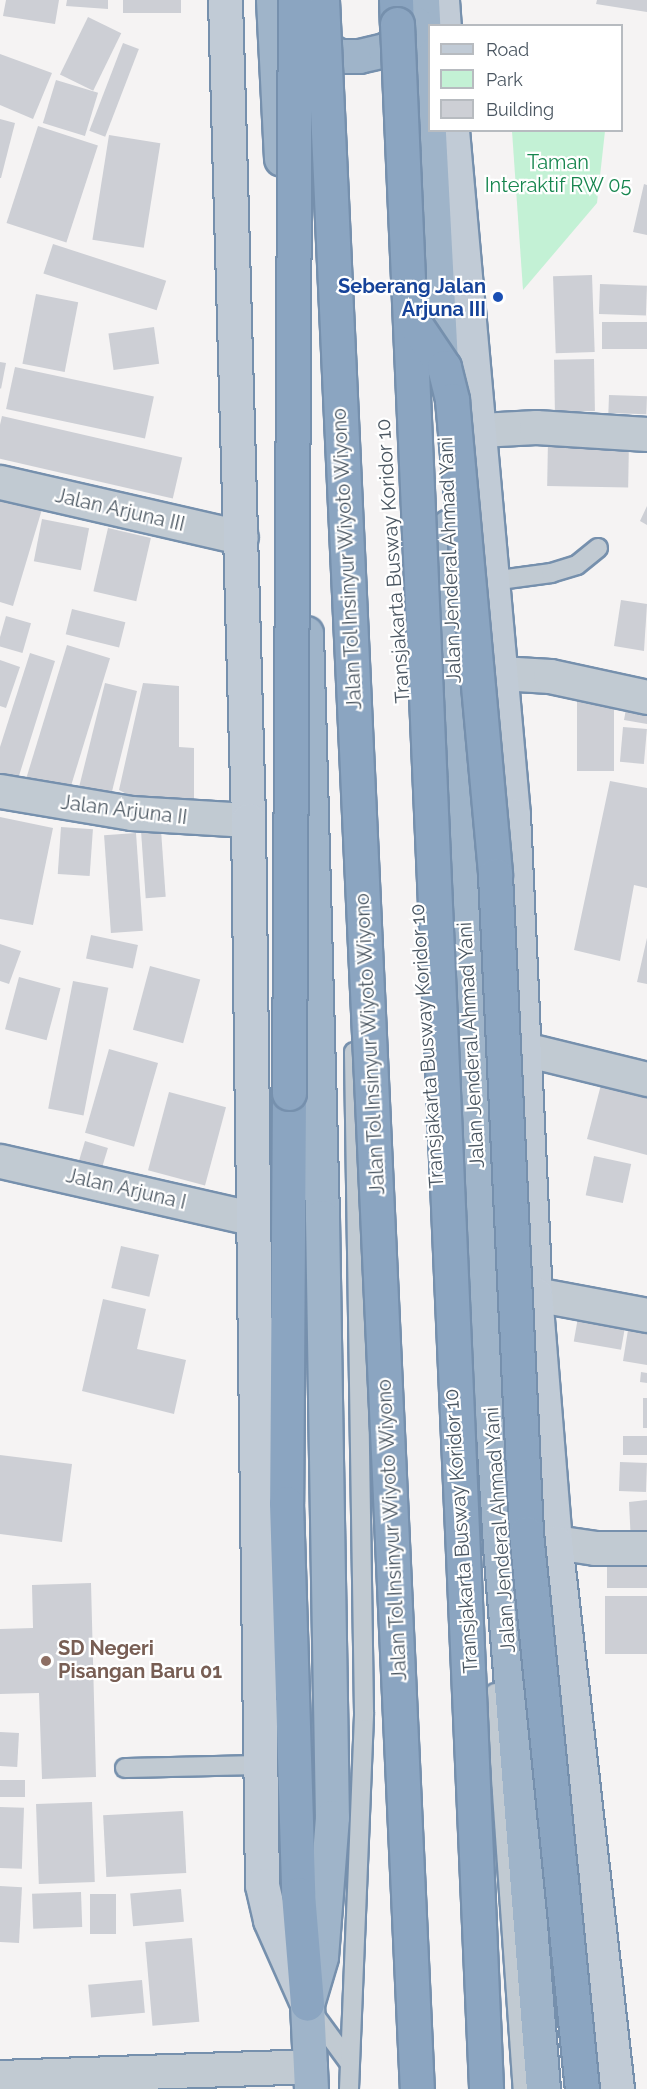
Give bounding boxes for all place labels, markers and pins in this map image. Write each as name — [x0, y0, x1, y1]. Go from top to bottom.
place label: Seberang Jalan Arjuna III — [337, 274, 486, 321]
marker: Seberang Jalan Arjuna III — [491, 290, 505, 304]
place label: SD Negeri Pisangan Baru 01 — [58, 1637, 222, 1684]
marker: SD Negeri Pisangan Baru 01 — [39, 1654, 53, 1668]

